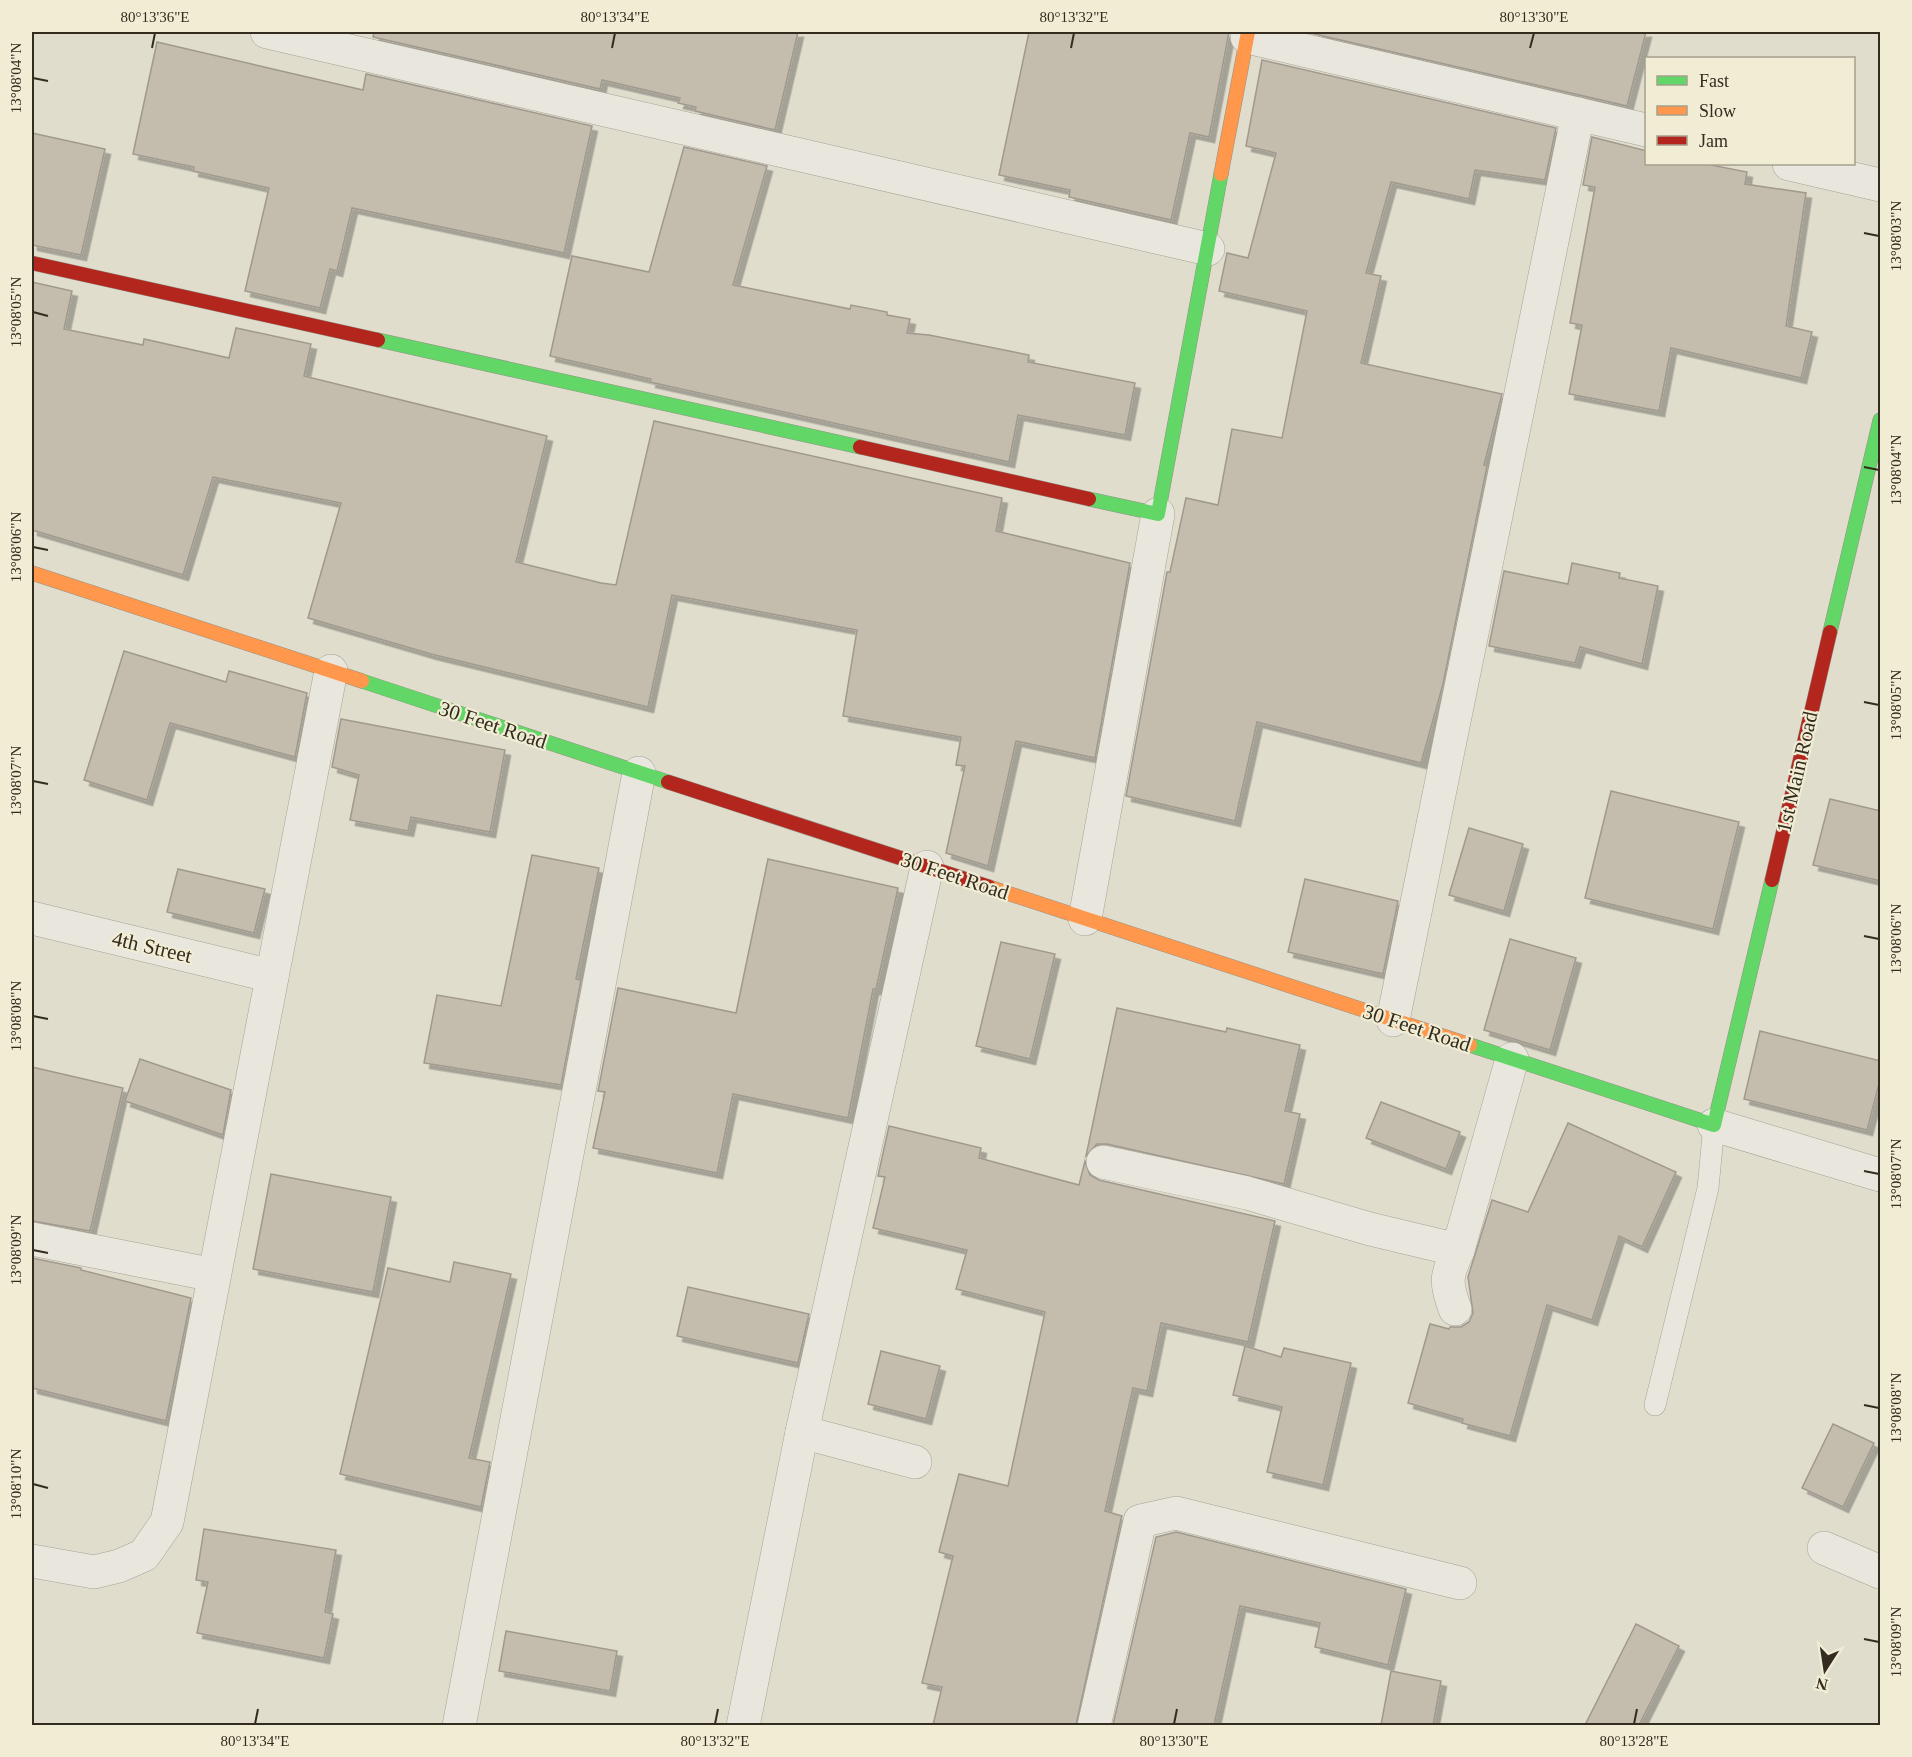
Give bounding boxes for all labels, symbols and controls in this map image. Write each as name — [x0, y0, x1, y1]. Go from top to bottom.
text: 80°13'36"E — [121, 9, 190, 25]
text: 80°13'34"E — [581, 9, 650, 25]
text: 80°13'32"E — [1040, 9, 1109, 25]
text: 80°13'30"E — [1500, 9, 1569, 25]
text: 13°08'04"N — [8, 43, 24, 113]
legend — [1645, 57, 1855, 165]
text: Fast — [1699, 71, 1729, 91]
text: Slow — [1699, 101, 1736, 121]
text: Jam — [1699, 131, 1728, 151]
text: 13°08'03"N — [1888, 201, 1904, 271]
text: 13°08'05"N — [8, 277, 24, 347]
text: 13°08'04"N — [1888, 435, 1904, 505]
text: 13°08'06"N — [8, 512, 24, 582]
text: 13°08'05"N — [1888, 670, 1904, 740]
street label: 30 Feet Road — [436, 696, 550, 754]
street label: 1st Main Road — [1771, 709, 1823, 835]
text: 13°08'07"N — [8, 746, 24, 816]
street label: 30 Feet Road — [898, 847, 1012, 905]
text: 13°08'06"N — [1888, 904, 1904, 974]
street label: 4th Street — [110, 926, 194, 968]
text: 13°08'08"N — [8, 981, 24, 1051]
street label: 30 Feet Road — [1360, 999, 1474, 1057]
text: 13°08'07"N — [1888, 1139, 1904, 1209]
text: 13°08'09"N — [8, 1215, 24, 1285]
text: 13°08'08"N — [1888, 1373, 1904, 1443]
text: 13°08'10"N — [8, 1449, 24, 1519]
text: 13°08'09"N — [1888, 1607, 1904, 1677]
north arrow — [1795, 1640, 1855, 1700]
text: N — [1814, 1675, 1829, 1694]
text: 80°13'34"E — [221, 1733, 290, 1749]
text: 80°13'32"E — [681, 1733, 750, 1749]
text: 80°13'30"E — [1140, 1733, 1209, 1749]
text: 80°13'28"E — [1600, 1733, 1669, 1749]

